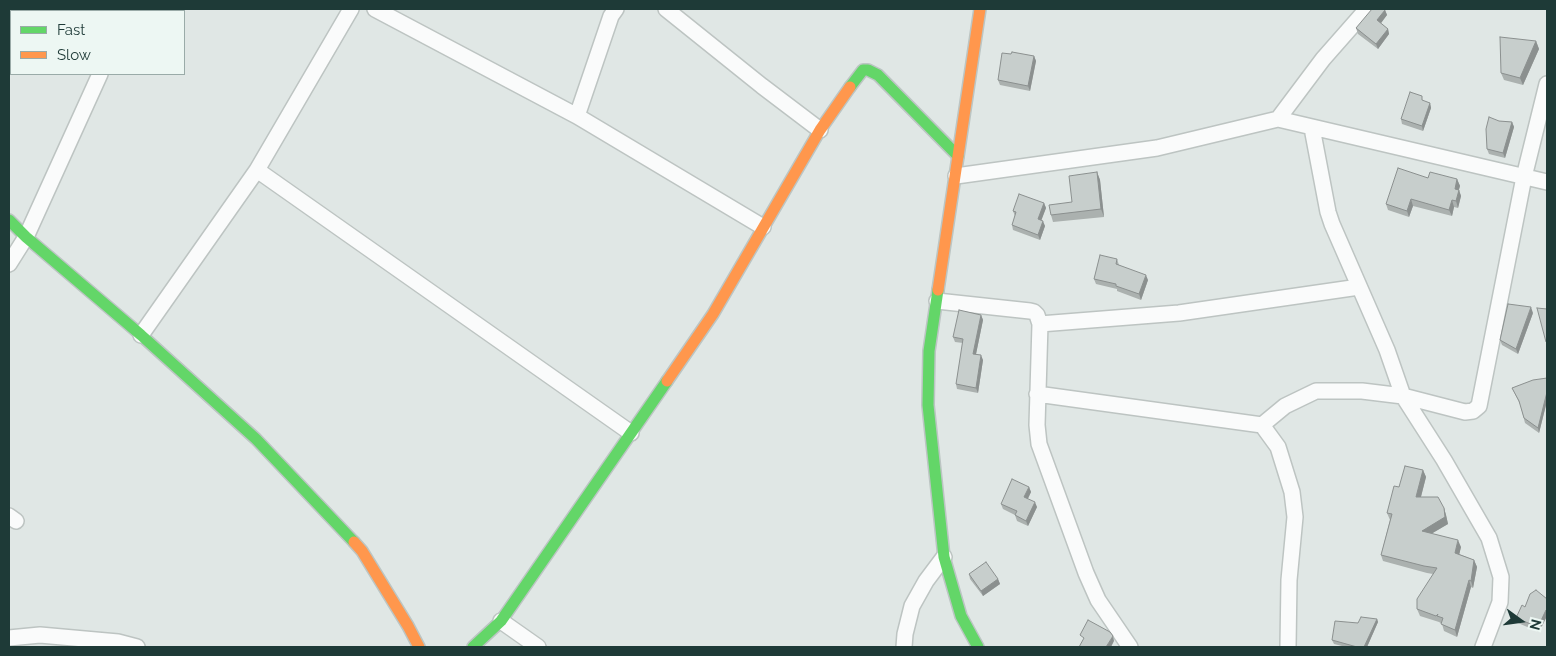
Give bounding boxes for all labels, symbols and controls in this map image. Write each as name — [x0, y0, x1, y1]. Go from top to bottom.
legend — [10, 10, 185, 75]
text: Fast — [57, 21, 85, 39]
text: Slow — [57, 46, 91, 64]
north arrow — [1496, 596, 1546, 646]
text: N — [1526, 618, 1545, 632]

